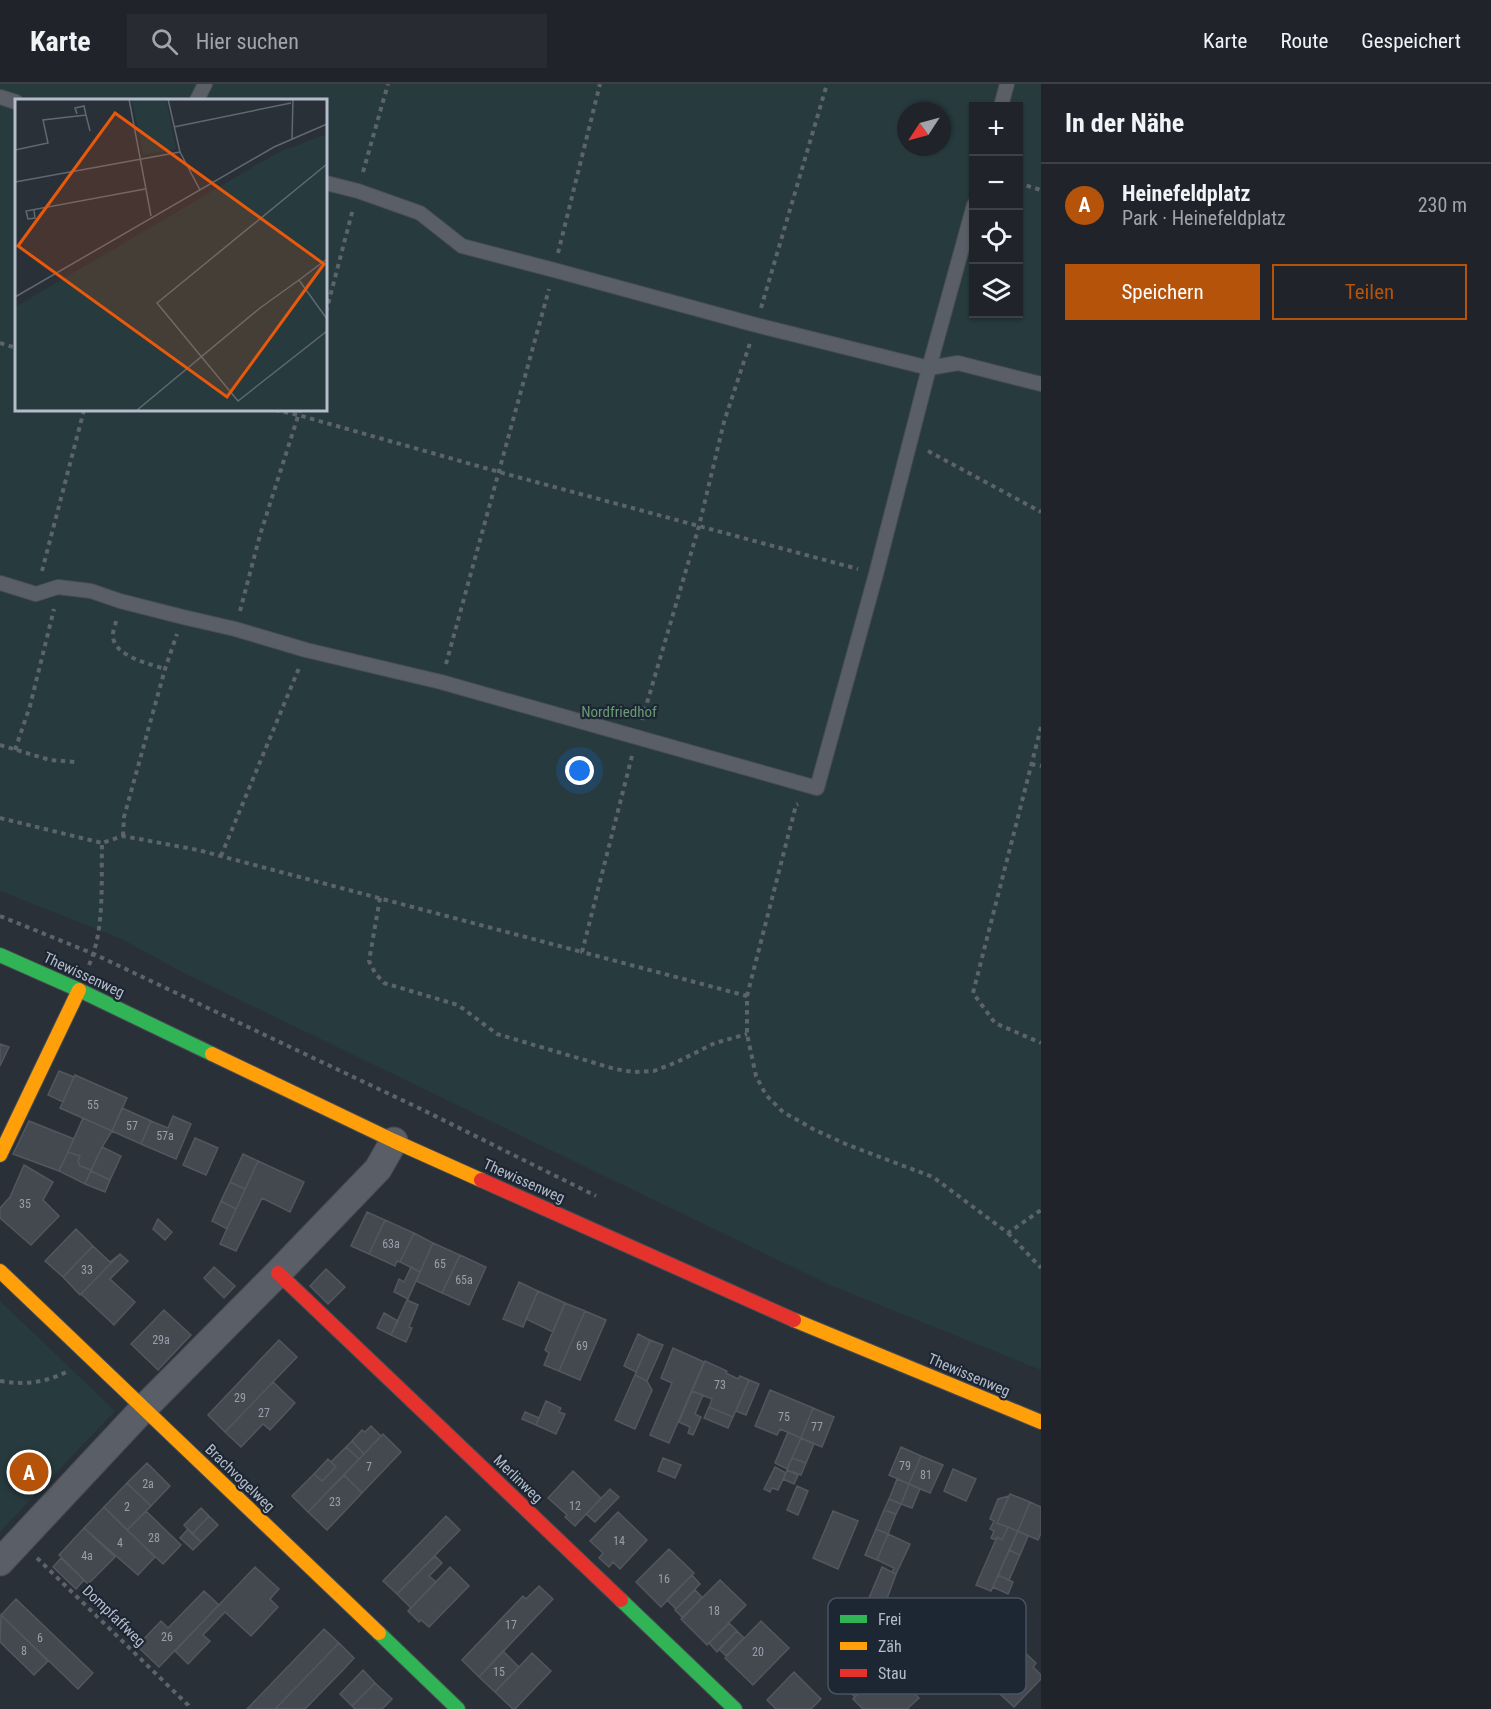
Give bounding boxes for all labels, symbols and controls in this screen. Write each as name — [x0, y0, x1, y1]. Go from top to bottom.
search box — [127, 14, 547, 68]
text: Karte — [30, 25, 91, 58]
icon: search — [148, 25, 181, 58]
text: Hier suchen — [196, 29, 299, 54]
text: Karte — [1203, 29, 1247, 53]
text: Route — [1280, 29, 1328, 53]
text: Gespeichert — [1361, 29, 1461, 53]
inset map — [15, 99, 327, 411]
north arrow — [897, 102, 951, 156]
map controls — [969, 102, 1023, 318]
button: + — [969, 102, 1023, 156]
text: In der Nähe — [1065, 108, 1184, 138]
button: − — [969, 156, 1023, 210]
text: Heinefeldplatz — [1122, 181, 1250, 206]
text: A — [1079, 193, 1090, 217]
text: 230 m — [1418, 193, 1467, 217]
text: Park · Heinefeldplatz — [1122, 206, 1286, 230]
button: locate — [969, 210, 1023, 264]
button: layers — [969, 264, 1023, 318]
button: Speichern — [1065, 264, 1260, 320]
button: Teilen — [1272, 264, 1467, 320]
park label: Nordfriedhof — [581, 703, 657, 721]
your location — [565, 756, 594, 785]
street label: Thewissenweg — [41, 948, 127, 1002]
house number: 55 — [87, 1098, 99, 1112]
house number: 57 — [126, 1119, 138, 1133]
house number: 57a — [156, 1129, 174, 1143]
street label: Thewissenweg — [480, 1155, 568, 1207]
house number: 35 — [19, 1197, 31, 1211]
house number: 63a — [382, 1237, 400, 1251]
house number: 65 — [434, 1257, 446, 1271]
house number: 33 — [81, 1263, 93, 1277]
house number: 65a — [455, 1273, 473, 1287]
house number: 29a — [152, 1333, 170, 1347]
house number: 69 — [576, 1339, 588, 1353]
street label: Thewissenweg — [925, 1350, 1013, 1400]
house number: 73 — [714, 1378, 726, 1392]
house number: 29 — [234, 1391, 246, 1405]
house number: 27 — [258, 1406, 270, 1420]
house number: 75 — [778, 1410, 790, 1424]
house number: 77 — [811, 1420, 823, 1434]
street label: Brachvogelweg — [201, 1440, 279, 1516]
pin: A — [9, 1450, 48, 1494]
street label: Merlinweg — [490, 1451, 546, 1507]
house number: 79 — [899, 1459, 911, 1473]
house number: 7 — [366, 1460, 372, 1474]
house number: 81 — [920, 1468, 932, 1482]
house number: 2a — [142, 1477, 154, 1491]
house number: 23 — [329, 1495, 341, 1509]
house number: 12 — [569, 1499, 581, 1513]
house number: 2 — [124, 1500, 130, 1514]
house number: 28 — [148, 1531, 160, 1545]
house number: 14 — [613, 1534, 625, 1548]
house number: 4 — [117, 1536, 123, 1550]
house number: 4a — [81, 1549, 93, 1563]
house number: 16 — [658, 1572, 670, 1586]
street label: Dompfaffweg — [79, 1582, 149, 1650]
legend — [828, 1598, 1026, 1694]
house number: 18 — [708, 1604, 720, 1618]
text: Frei — [878, 1610, 901, 1629]
house number: 17 — [505, 1618, 517, 1632]
house number: 26 — [161, 1630, 173, 1644]
house number: 6 — [37, 1631, 43, 1645]
text: Zäh — [878, 1637, 902, 1656]
house number: 8 — [21, 1644, 27, 1658]
house number: 20 — [752, 1645, 764, 1659]
text: Stau — [878, 1664, 906, 1683]
house number: 15 — [493, 1665, 505, 1679]

